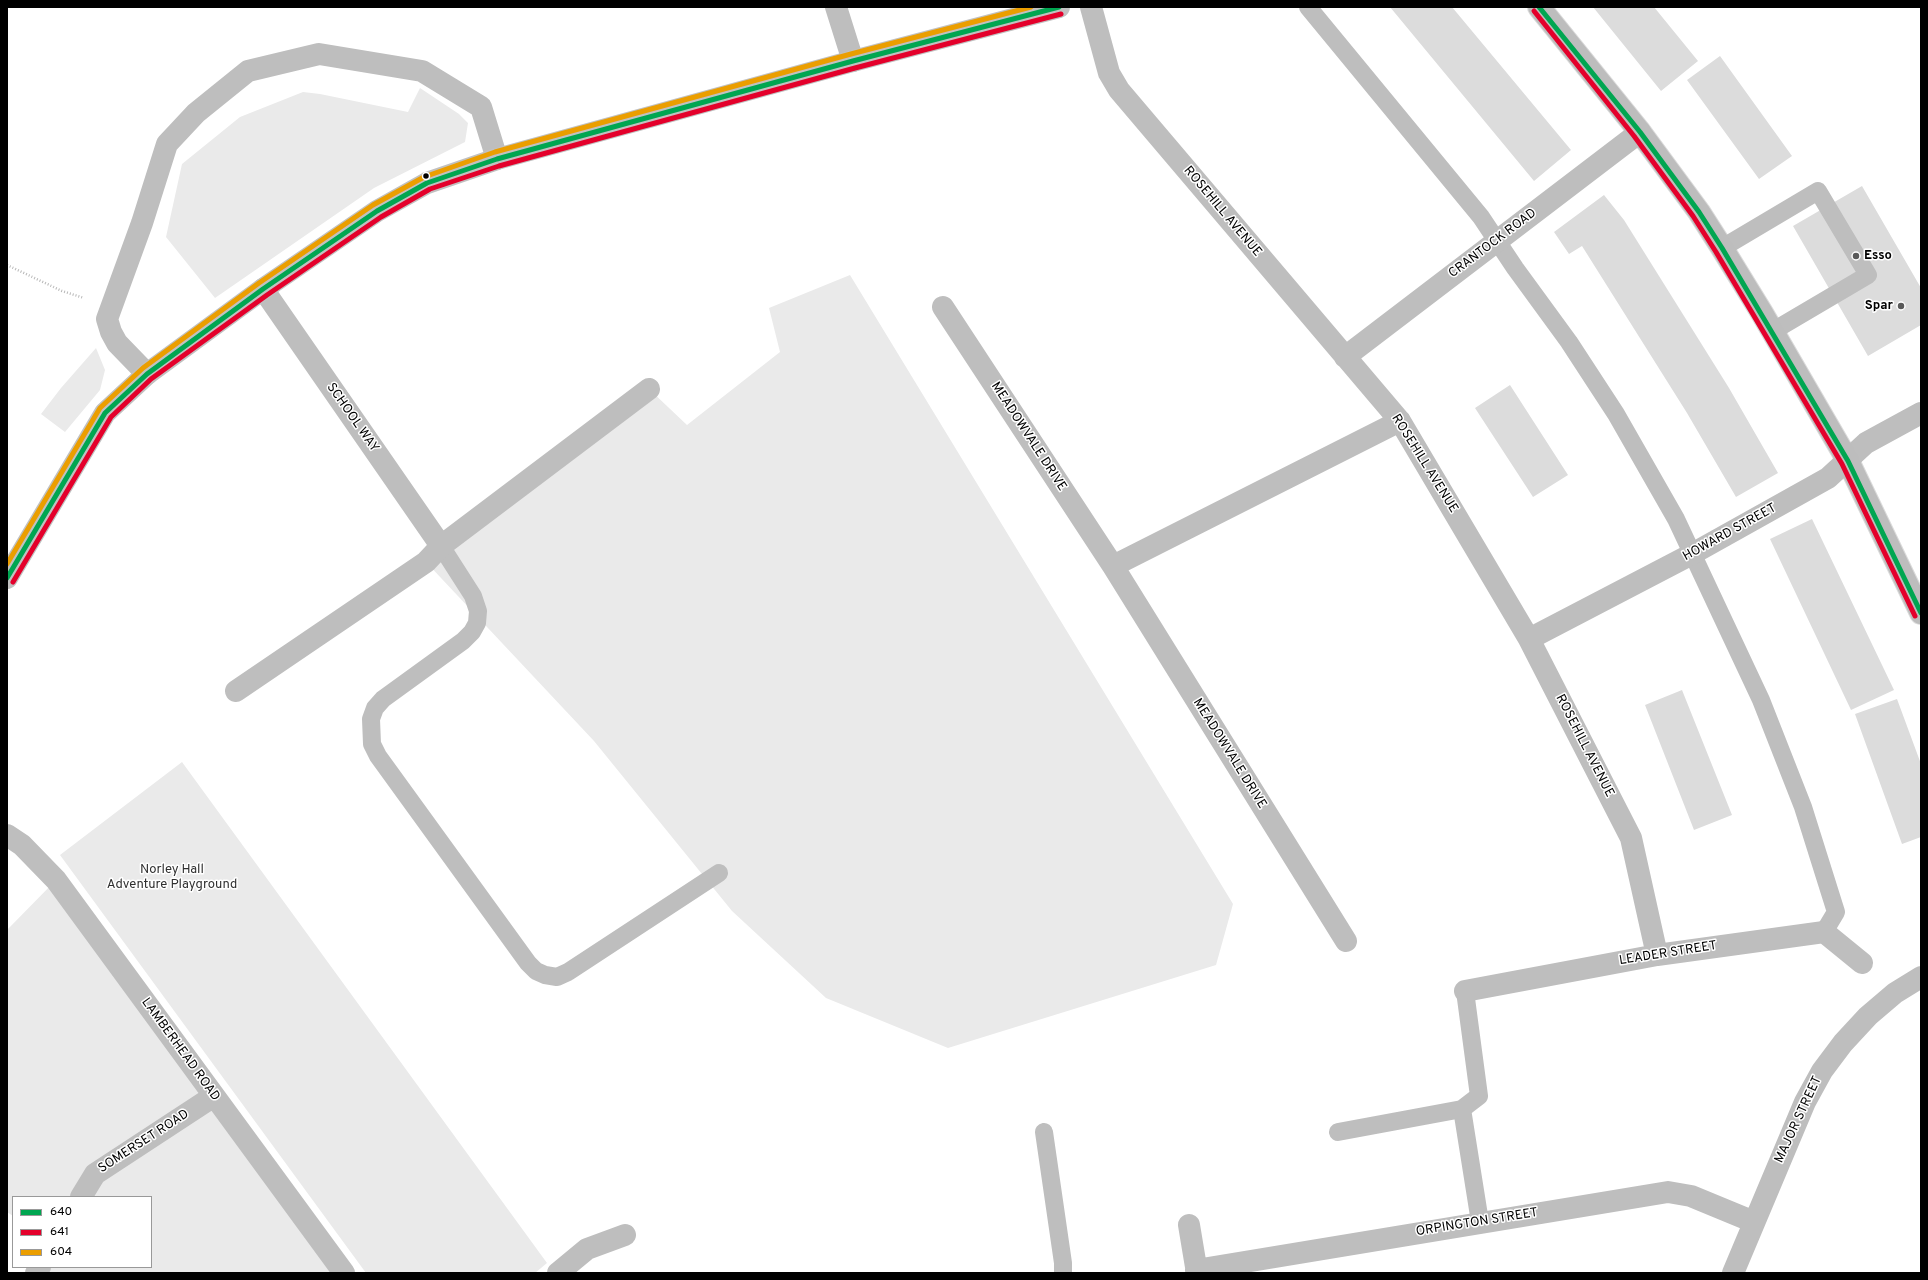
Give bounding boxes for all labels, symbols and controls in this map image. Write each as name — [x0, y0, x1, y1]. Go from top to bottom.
street label: ROSEHILL AVENUE — [1180, 164, 1264, 260]
unlabelled marker — [421, 171, 431, 181]
street label: CRANTOCK ROAD — [1446, 206, 1540, 282]
place label: Esso — [1864, 248, 1892, 264]
marker: Esso — [1851, 251, 1861, 261]
place label: Spar — [1865, 298, 1893, 314]
marker: Spar — [1896, 301, 1906, 311]
street label: SCHOOL WAY — [322, 380, 382, 456]
street label: MEADOWVALE DRIVE — [987, 380, 1069, 494]
street label: ROSEHILL AVENUE — [1387, 412, 1461, 516]
street label: HOWARD STREET — [1681, 501, 1779, 565]
street label: ROSEHILL AVENUE — [1551, 692, 1617, 800]
street label: MEADOWVALE DRIVE — [1189, 696, 1269, 812]
park label: Norley Hall Adventure Playground — [107, 862, 237, 893]
street label: LEADER STREET — [1618, 939, 1718, 969]
street label: LAMBERHEAD ROAD — [137, 995, 223, 1105]
street label: MAJOR STREET — [1772, 1074, 1826, 1166]
street label: SOMERSET ROAD — [96, 1107, 192, 1177]
legend — [12, 1196, 152, 1268]
text: 640 — [50, 1204, 72, 1220]
street label: ORPINGTON STREET — [1415, 1206, 1539, 1240]
text: 641 — [50, 1224, 69, 1240]
text: 604 — [50, 1244, 72, 1260]

